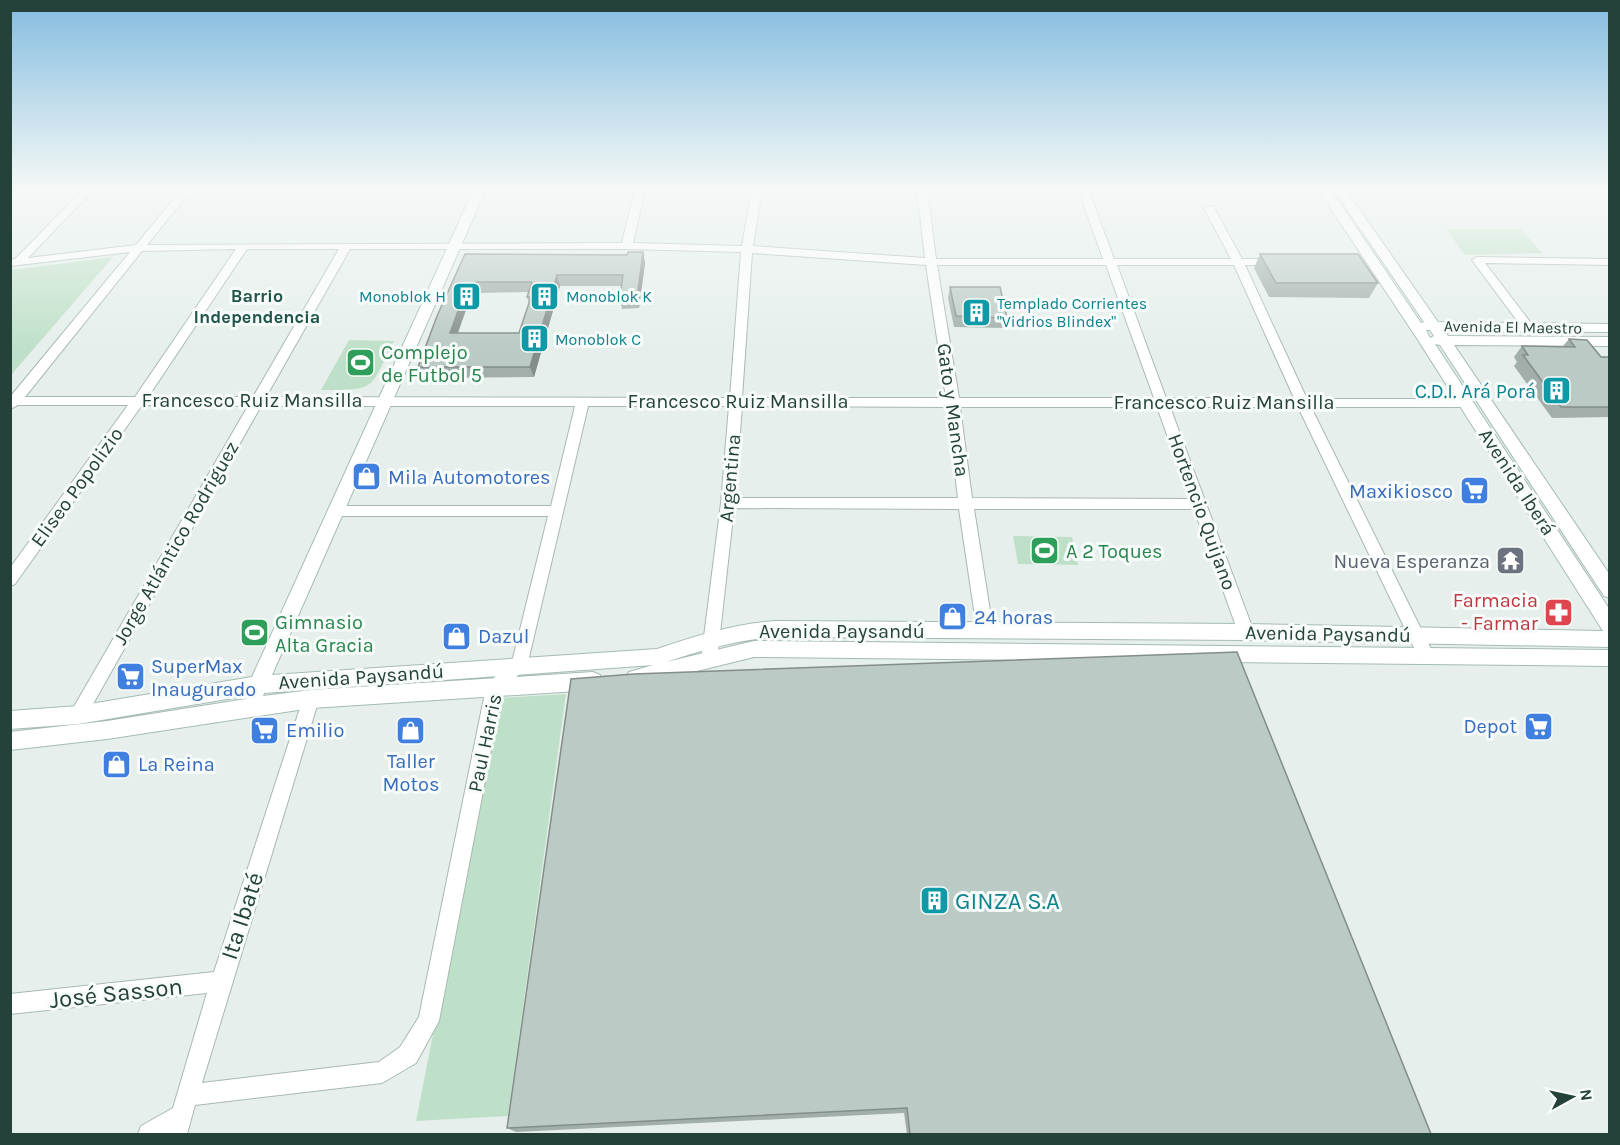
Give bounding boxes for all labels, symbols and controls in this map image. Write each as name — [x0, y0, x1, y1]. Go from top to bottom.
building icon: Monoblok H — [451, 280, 483, 312]
building icon: Monoblok K — [529, 280, 561, 312]
district label: Barrio Independencia — [194, 285, 320, 328]
place label: Monoblok H — [359, 287, 446, 306]
place label: Monoblok K — [566, 287, 652, 306]
place label: Templado Corrientes "Vidrios Blindex" — [997, 294, 1147, 331]
building icon: Templado Corrientes "Vidrios Blindex" — [960, 296, 992, 328]
street label: Avenida El Maestro — [1444, 316, 1582, 338]
building icon: Monoblok C — [518, 323, 550, 355]
place label: Monoblok C — [555, 330, 641, 349]
place label: Complejo de Futbol 5 — [381, 341, 482, 387]
street label: Gato y Mancha — [932, 342, 974, 478]
sports icon: Complejo de Futbol 5 — [344, 347, 376, 379]
building icon: C.D.I. Ará Porá — [1541, 375, 1573, 407]
place label: C.D.I. Ará Porá — [1415, 380, 1536, 403]
street label: Francesco Ruiz Mansilla — [141, 389, 363, 412]
street label: Francesco Ruiz Mansilla — [627, 390, 849, 413]
street label: Francesco Ruiz Mansilla — [1113, 391, 1335, 414]
street label: Eliseo Popolizio — [26, 423, 128, 551]
street label: Avenida Iberá — [1474, 424, 1560, 540]
street label: Hortencio Quijano — [1163, 431, 1241, 593]
street label: Argentina — [715, 433, 745, 523]
street label: Jorge Atlántico Rodriguez — [108, 437, 244, 649]
shop icon: Mila Automotores — [351, 461, 383, 493]
place label: Mila Automotores — [388, 466, 550, 489]
supermarket icon: Maxikiosco — [1458, 475, 1490, 507]
place label: Maxikiosco — [1349, 480, 1453, 503]
sports icon: A 2 Toques — [1029, 535, 1061, 567]
place label: A 2 Toques — [1066, 540, 1163, 563]
temple icon: Nueva Esperanza — [1495, 545, 1527, 577]
place label: Nueva Esperanza — [1334, 550, 1490, 573]
place label: Farmacia - Farmar — [1453, 589, 1539, 635]
pharmacy icon: Farmacia - Farmar — [1543, 596, 1575, 628]
shop icon: 24 horas — [937, 601, 969, 633]
place label: 24 horas — [974, 606, 1053, 629]
place label: Gimnasio Alta Gracia — [275, 611, 374, 657]
sports icon: Gimnasio Alta Gracia — [238, 617, 270, 649]
shop icon: Dazul — [441, 620, 473, 652]
street label: Avenida Paysandú — [759, 620, 925, 643]
street label: Avenida Paysandú — [1245, 621, 1411, 647]
place label: Dazul — [478, 625, 529, 648]
place label: SuperMax Inaugurado — [151, 655, 256, 701]
street label: Avenida Paysandú — [277, 660, 445, 694]
supermarket icon: SuperMax Inaugurado — [114, 661, 146, 693]
street label: Paul Harris — [463, 692, 507, 794]
supermarket icon: Depot — [1522, 710, 1554, 742]
supermarket icon: Emilio — [249, 714, 281, 746]
shop icon: Taller Motos — [395, 715, 427, 747]
place label: Depot — [1463, 715, 1517, 738]
place label: Emilio — [286, 719, 344, 742]
shop icon: La Reina — [101, 748, 133, 780]
place label: Taller Motos — [383, 750, 439, 796]
place label: La Reina — [138, 753, 215, 776]
street label: Ita Ibaté — [215, 869, 269, 963]
building icon: GINZA S.A — [918, 885, 950, 917]
place label: GINZA S.A — [955, 887, 1060, 915]
street label: José Sasson — [48, 972, 184, 1014]
north arrow — [1542, 1067, 1602, 1127]
text: N — [1576, 1088, 1597, 1102]

